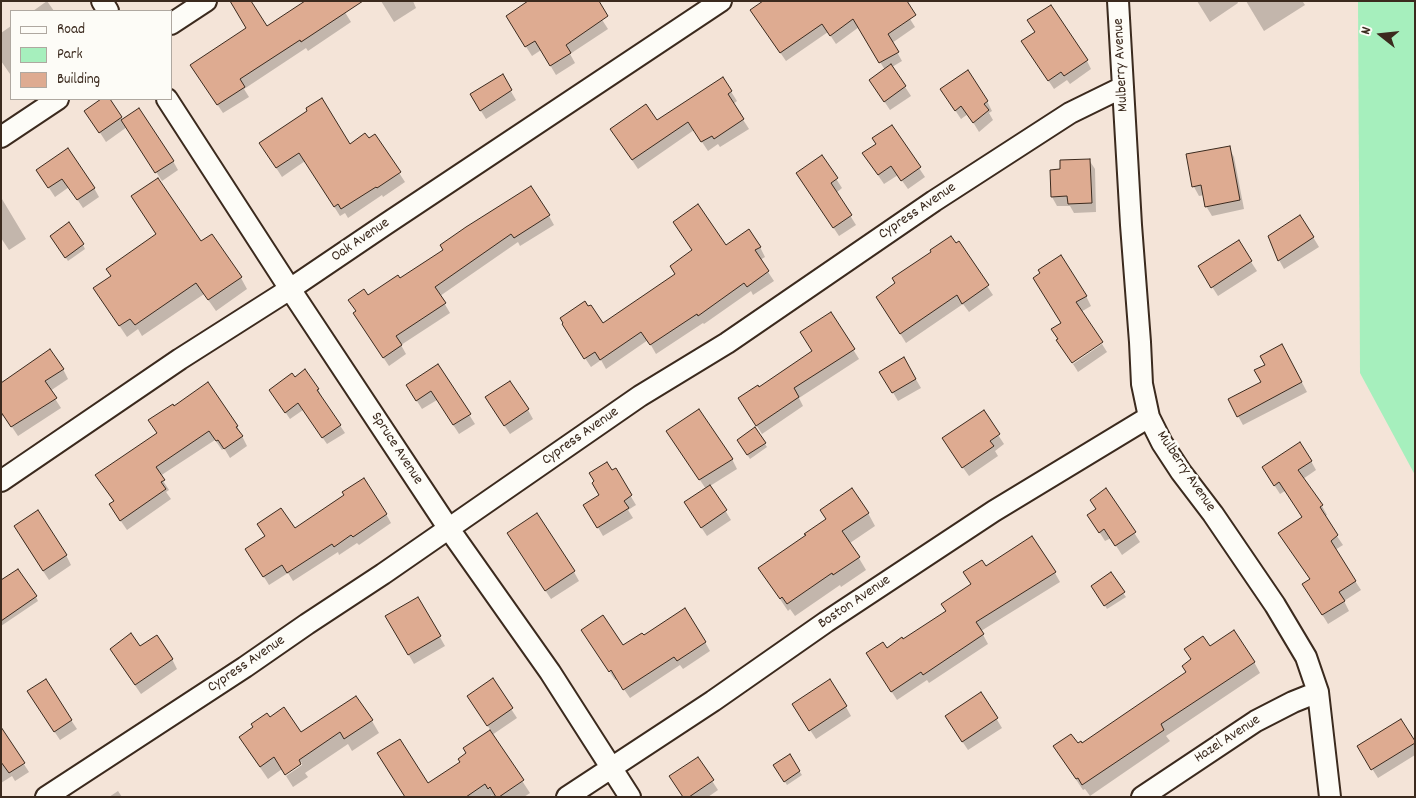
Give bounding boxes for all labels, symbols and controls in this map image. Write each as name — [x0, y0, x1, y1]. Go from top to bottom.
legend — [10, 10, 172, 100]
north arrow — [1356, 10, 1406, 60]
street label: Mulberry Avenue — [1111, 18, 1133, 112]
text: Road — [57, 19, 85, 41]
text: N — [1356, 25, 1377, 37]
text: Park — [57, 44, 83, 66]
text: Building — [57, 69, 100, 91]
street label: Cypress Avenue — [876, 179, 960, 245]
street label: Oak Avenue — [328, 215, 394, 267]
street label: Cypress Avenue — [539, 404, 623, 470]
street label: Spruce Avenue — [366, 409, 426, 489]
street label: Mulberry Avenue — [1151, 428, 1219, 516]
street label: Boston Avenue — [815, 572, 895, 634]
street label: Cypress Avenue — [205, 632, 289, 698]
street label: Hazel Avenue — [1192, 712, 1264, 768]

